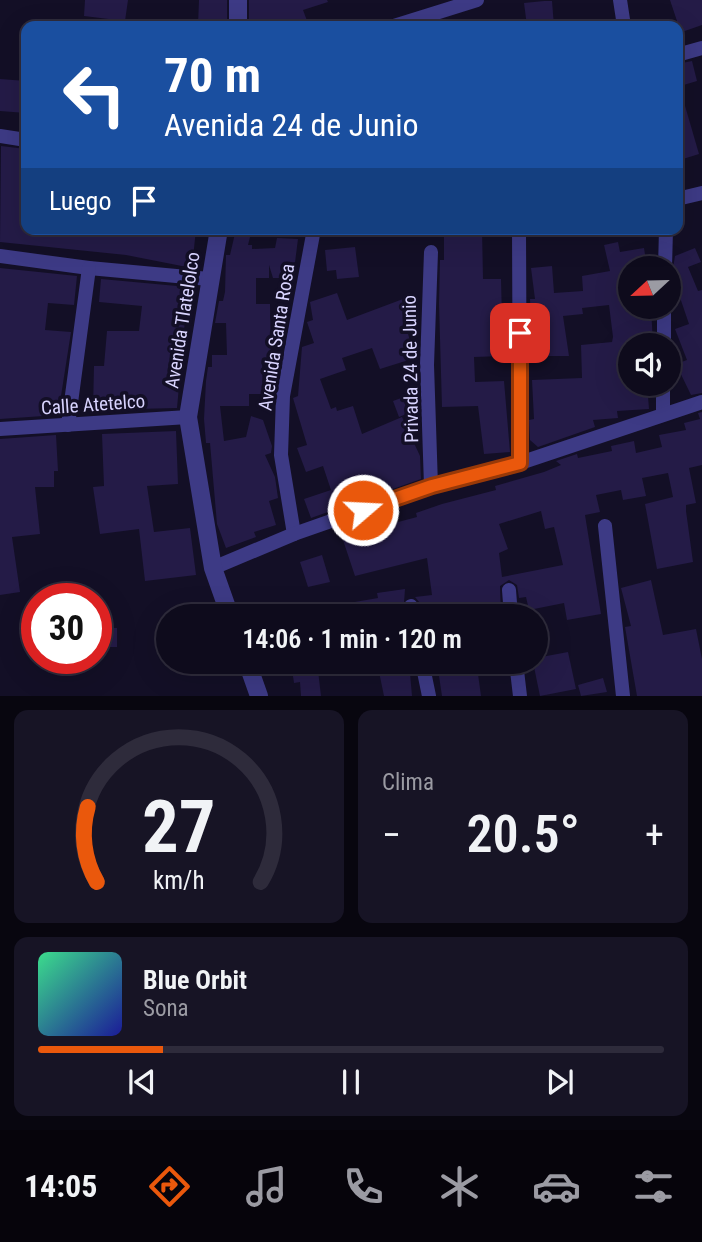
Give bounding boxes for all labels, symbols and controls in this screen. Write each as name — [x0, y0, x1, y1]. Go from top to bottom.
text: 70 m — [164, 47, 261, 104]
icon: left — [49, 49, 140, 140]
text: Avenida 24 de Junio — [164, 106, 419, 144]
icon: arrive — [125, 182, 163, 220]
text: Luego — [49, 186, 111, 216]
street label: Avenida Tlatelolco — [160, 250, 205, 390]
north arrow — [618, 256, 681, 318]
map controls — [618, 256, 681, 396]
street label: Avenida Santa Rosa — [254, 262, 299, 412]
street label: Privada 24 de Junio — [398, 295, 423, 443]
pin — [490, 303, 550, 363]
icon: arrive — [501, 314, 539, 352]
button: sound — [618, 333, 681, 396]
street label: Calle Atetelco — [40, 389, 146, 420]
position arrow — [326, 473, 400, 547]
speed limit sign: 30 — [21, 583, 112, 674]
text: 14:06 · 1 min · 120 m — [242, 624, 462, 654]
text: Clima — [382, 769, 434, 796]
text: 27 — [142, 785, 216, 871]
text: 20.5° — [466, 804, 580, 865]
text: − — [382, 813, 401, 857]
text: + — [645, 813, 664, 857]
text: km/h — [153, 866, 205, 895]
text: Blue Orbit — [143, 965, 247, 995]
text: Sona — [143, 995, 189, 1022]
icon: previous — [123, 1063, 161, 1101]
icon: pause — [332, 1063, 370, 1101]
icon: next — [541, 1063, 579, 1101]
icon: directions — [145, 1162, 194, 1211]
icon: music — [242, 1162, 291, 1211]
icon: phone — [339, 1162, 388, 1211]
icon: climate — [435, 1162, 484, 1211]
icon: car — [532, 1162, 581, 1211]
icon: filters — [629, 1162, 678, 1211]
text: 14:05 — [24, 1167, 97, 1205]

